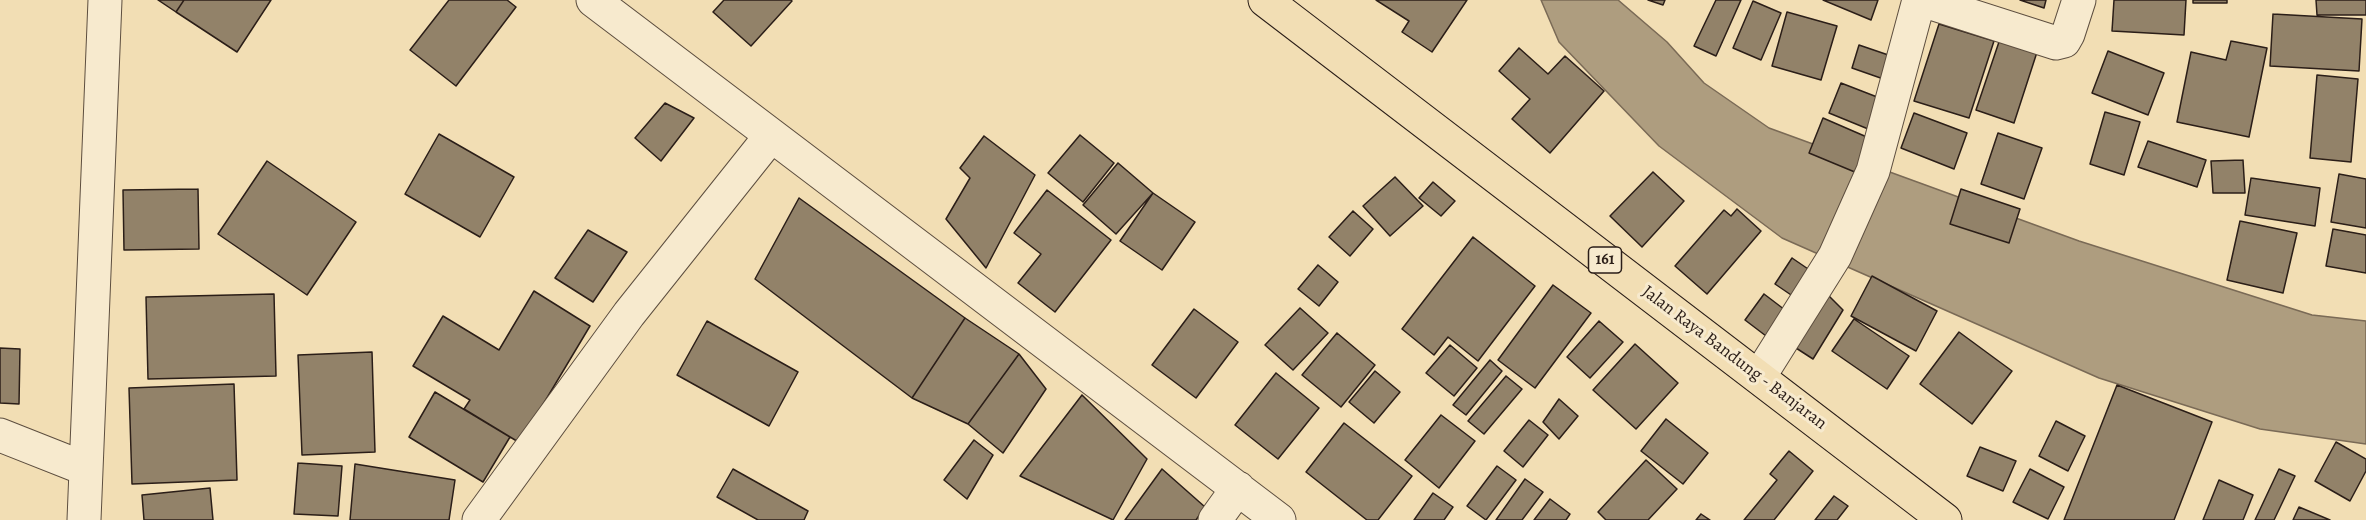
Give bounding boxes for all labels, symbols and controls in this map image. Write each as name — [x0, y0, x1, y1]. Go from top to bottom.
road number: 161 — [1588, 247, 1622, 273]
street label: Jalan Raya Bandung - Banjaran — [1637, 281, 1831, 435]

